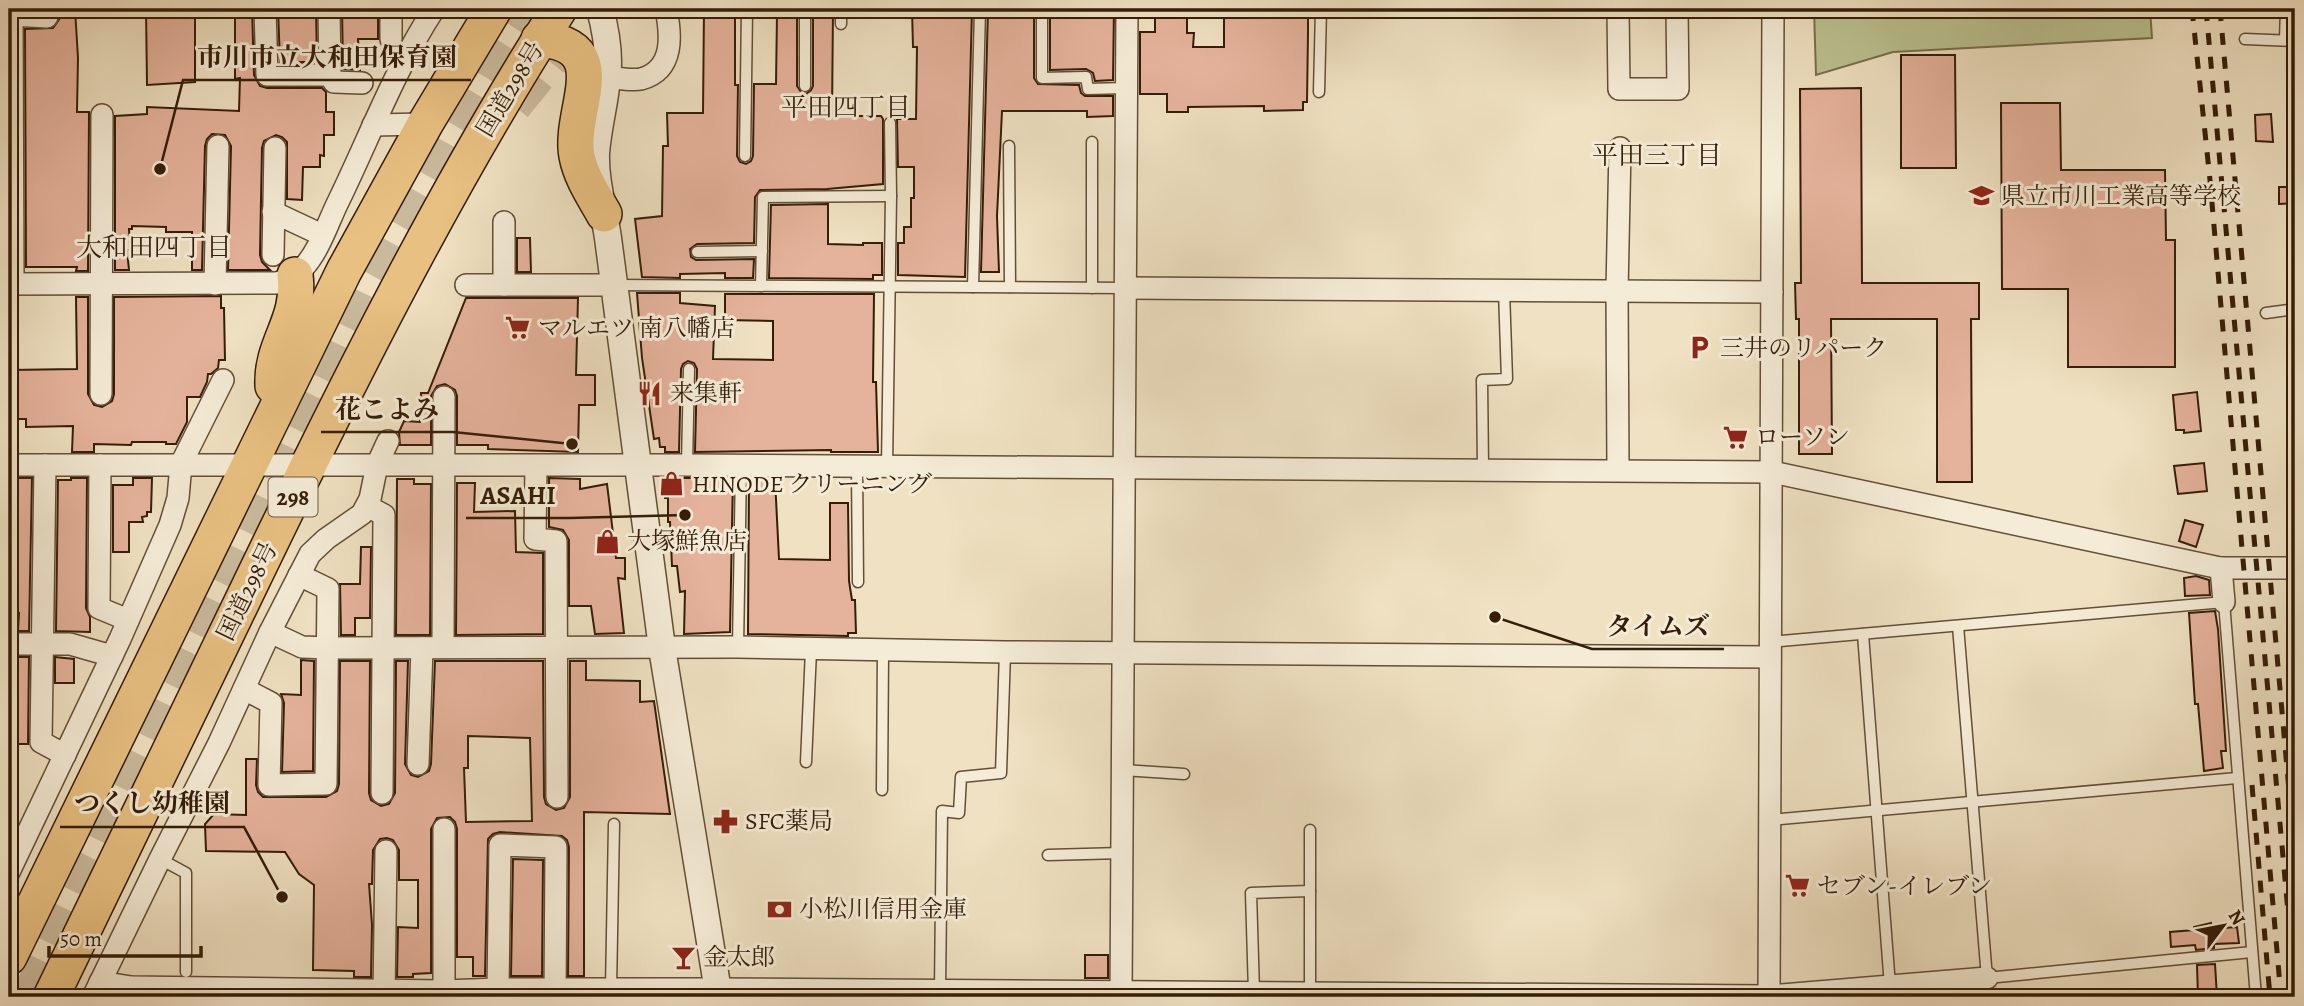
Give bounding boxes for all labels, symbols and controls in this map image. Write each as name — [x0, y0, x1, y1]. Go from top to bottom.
callout: 市川市立大和田保育園 — [183, 33, 471, 80]
street label: 国道298号 — [469, 35, 551, 143]
text: 市川市立大和田保育園 — [197, 40, 457, 75]
district label: 平田四丁目 — [781, 90, 911, 125]
district label: 平田三丁目 — [1592, 138, 1722, 173]
place label: 県立市川工業高等学校 — [2001, 180, 2241, 212]
school or university icon: 県立市川工業高等学校 — [1967, 182, 1995, 210]
district label: 大和田四丁目 — [76, 230, 232, 265]
place label: マルエツ 南八幡店 — [538, 312, 735, 344]
supermarket icon: マルエツ 南八幡店 — [504, 314, 532, 342]
place label: 三井のリパーク — [1720, 332, 1887, 364]
parking icon: 三井のリパーク — [1686, 334, 1714, 362]
place label: 来集軒 — [670, 377, 742, 409]
restaurant icon: 来集軒 — [636, 379, 664, 407]
callout: 花こよみ — [321, 385, 453, 432]
text: 花こよみ — [335, 392, 439, 427]
place label: ローソン — [1755, 421, 1850, 453]
supermarket icon: ローソン — [1721, 423, 1749, 451]
place label: HINODE クリーニング — [692, 468, 932, 500]
shop icon: HINODE クリーニング — [658, 470, 686, 498]
callout: ASAHI — [466, 471, 570, 518]
road number: 298 — [268, 477, 318, 516]
text: ASAHI — [479, 478, 556, 513]
place label: 大塚鮮魚店 — [627, 525, 747, 557]
shop icon: 大塚鮮魚店 — [593, 527, 621, 555]
street label: 国道298号 — [209, 536, 285, 646]
callout: タイムズ — [1592, 602, 1724, 649]
text: タイムズ — [1606, 609, 1710, 644]
callout: つくし幼稚園 — [60, 780, 244, 827]
text: つくし幼稚園 — [74, 786, 230, 821]
place label: SFC薬局 — [745, 805, 833, 837]
pharmacy icon: SFC薬局 — [711, 807, 739, 835]
place label: セブン-イレブン — [1817, 870, 1992, 902]
supermarket icon: セブン-イレブン — [1783, 872, 1811, 900]
north arrow — [2188, 890, 2258, 960]
place label: 小松川信用金庫 — [799, 893, 967, 925]
bank icon: 小松川信用金庫 — [765, 895, 793, 923]
text: N — [2222, 905, 2251, 930]
scale bar — [49, 915, 201, 959]
text: 50 m — [60, 925, 102, 953]
place label: 金太郎 — [703, 941, 775, 973]
bar icon: 金太郎 — [669, 943, 697, 971]

